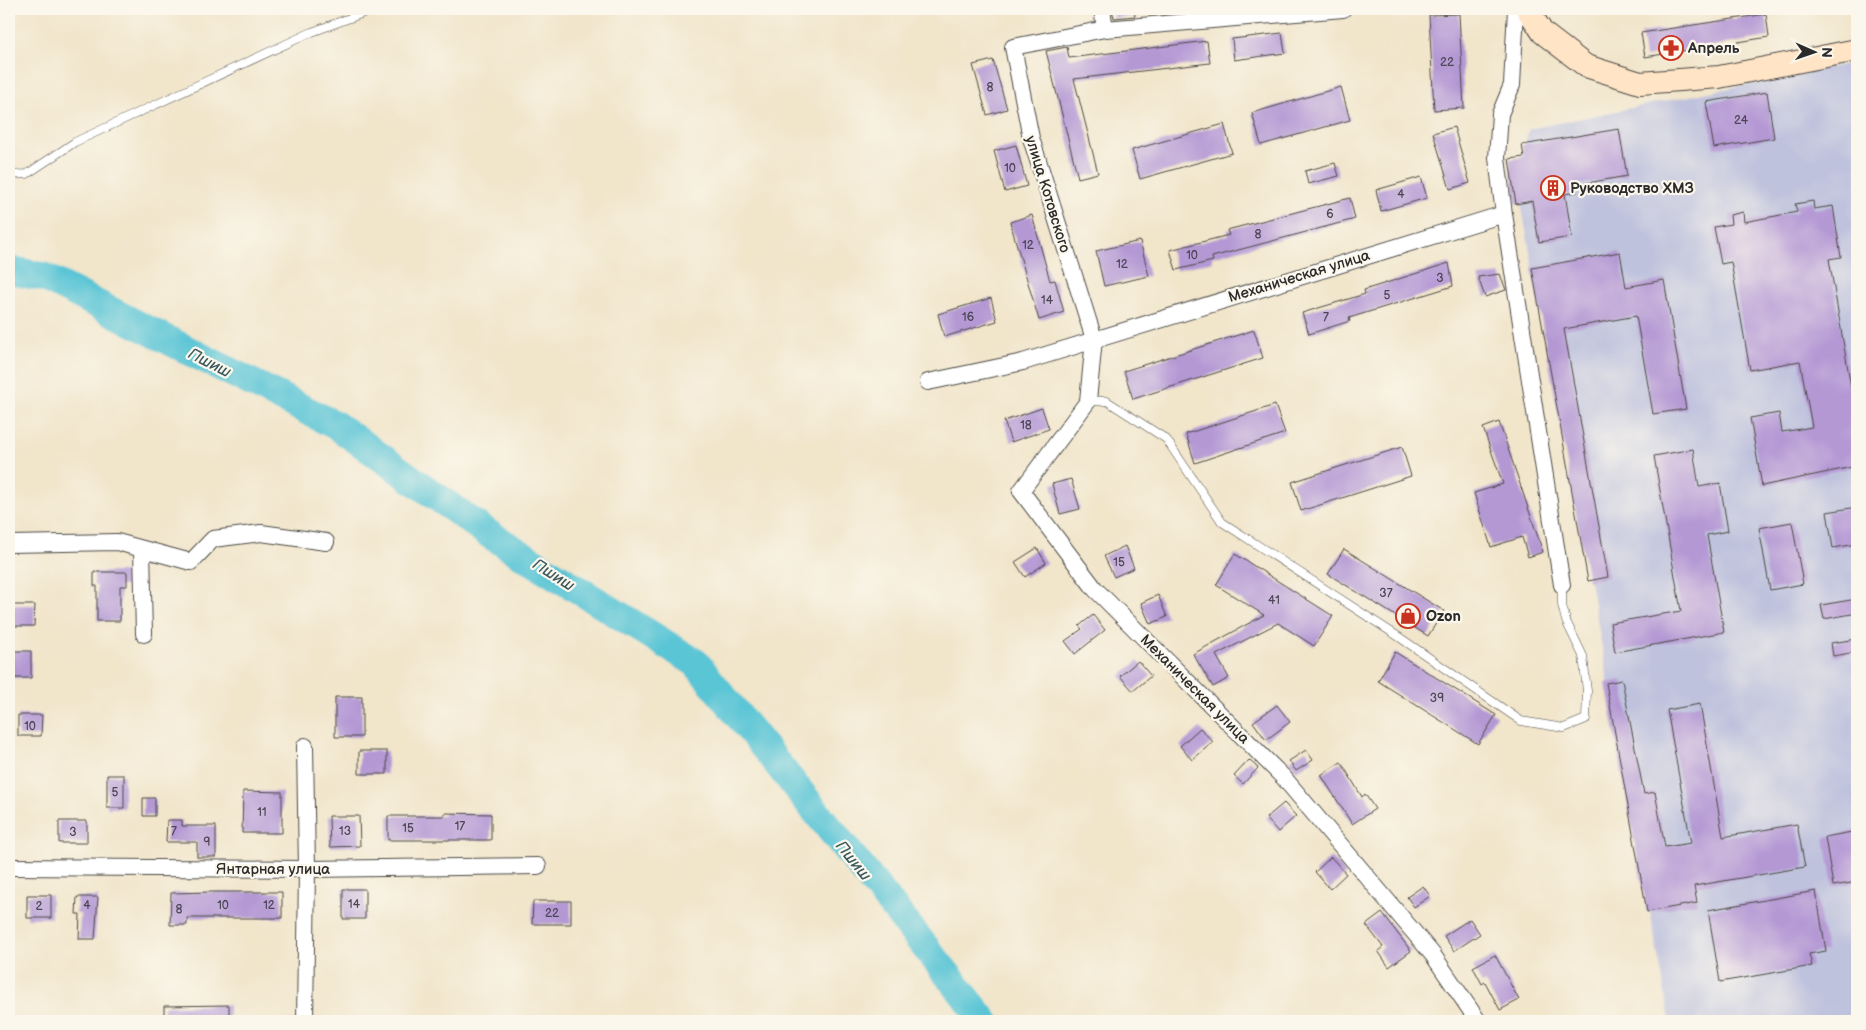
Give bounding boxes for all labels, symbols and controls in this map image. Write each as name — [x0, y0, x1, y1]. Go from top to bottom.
north arrow — [1788, 28, 1838, 78]
pharmacy icon: Апрель — [1658, 35, 1684, 61]
place label: Апрель — [1687, 39, 1740, 58]
text: N — [1818, 47, 1835, 58]
house number: 22 — [1440, 55, 1454, 70]
house number: 8 — [987, 80, 994, 95]
house number: 24 — [1734, 113, 1749, 128]
street label: улица Котовского — [1021, 133, 1074, 255]
house number: 10 — [1004, 161, 1016, 176]
building icon: Руководство ХМЗ — [1540, 175, 1566, 201]
place label: Руководство ХМЗ — [1570, 179, 1694, 198]
house number: 4 — [1397, 187, 1405, 202]
house number: 6 — [1326, 207, 1334, 222]
house number: 8 — [1255, 227, 1262, 242]
house number: 12 — [1022, 238, 1034, 253]
street label: Механическая улица — [1226, 246, 1372, 307]
house number: 10 — [1186, 248, 1198, 263]
house number: 12 — [1116, 257, 1128, 272]
house number: 3 — [1436, 271, 1444, 286]
house number: 5 — [1384, 288, 1391, 303]
house number: 14 — [1041, 293, 1054, 308]
house number: 16 — [962, 310, 974, 325]
house number: 7 — [1323, 310, 1329, 325]
water label: Пшиш — [185, 345, 235, 382]
house number: 18 — [1020, 418, 1032, 433]
water label: Пшиш — [529, 555, 578, 596]
house number: 15 — [1113, 555, 1125, 570]
house number: 37 — [1379, 586, 1393, 601]
house number: 41 — [1268, 593, 1280, 608]
shop icon: Ozon — [1395, 603, 1421, 629]
place label: Ozon — [1426, 607, 1461, 626]
street label: Механическая улица — [1136, 631, 1253, 748]
house number: 39 — [1430, 691, 1444, 706]
house number: 10 — [24, 719, 36, 734]
house number: 5 — [112, 785, 119, 800]
house number: 11 — [257, 805, 267, 820]
house number: 17 — [455, 819, 465, 834]
house number: 15 — [402, 821, 414, 836]
house number: 7 — [171, 824, 177, 839]
house number: 13 — [339, 824, 351, 839]
house number: 3 — [69, 825, 77, 840]
house number: 9 — [204, 835, 211, 850]
water label: Пшиш — [831, 837, 875, 885]
street label: Янтарная улица — [216, 860, 330, 879]
house number: 14 — [348, 897, 361, 912]
house number: 4 — [83, 898, 91, 913]
house number: 10 — [217, 898, 229, 913]
house number: 12 — [263, 898, 275, 913]
house number: 2 — [35, 899, 43, 914]
house number: 8 — [176, 902, 183, 917]
house number: 22 — [545, 906, 559, 921]

